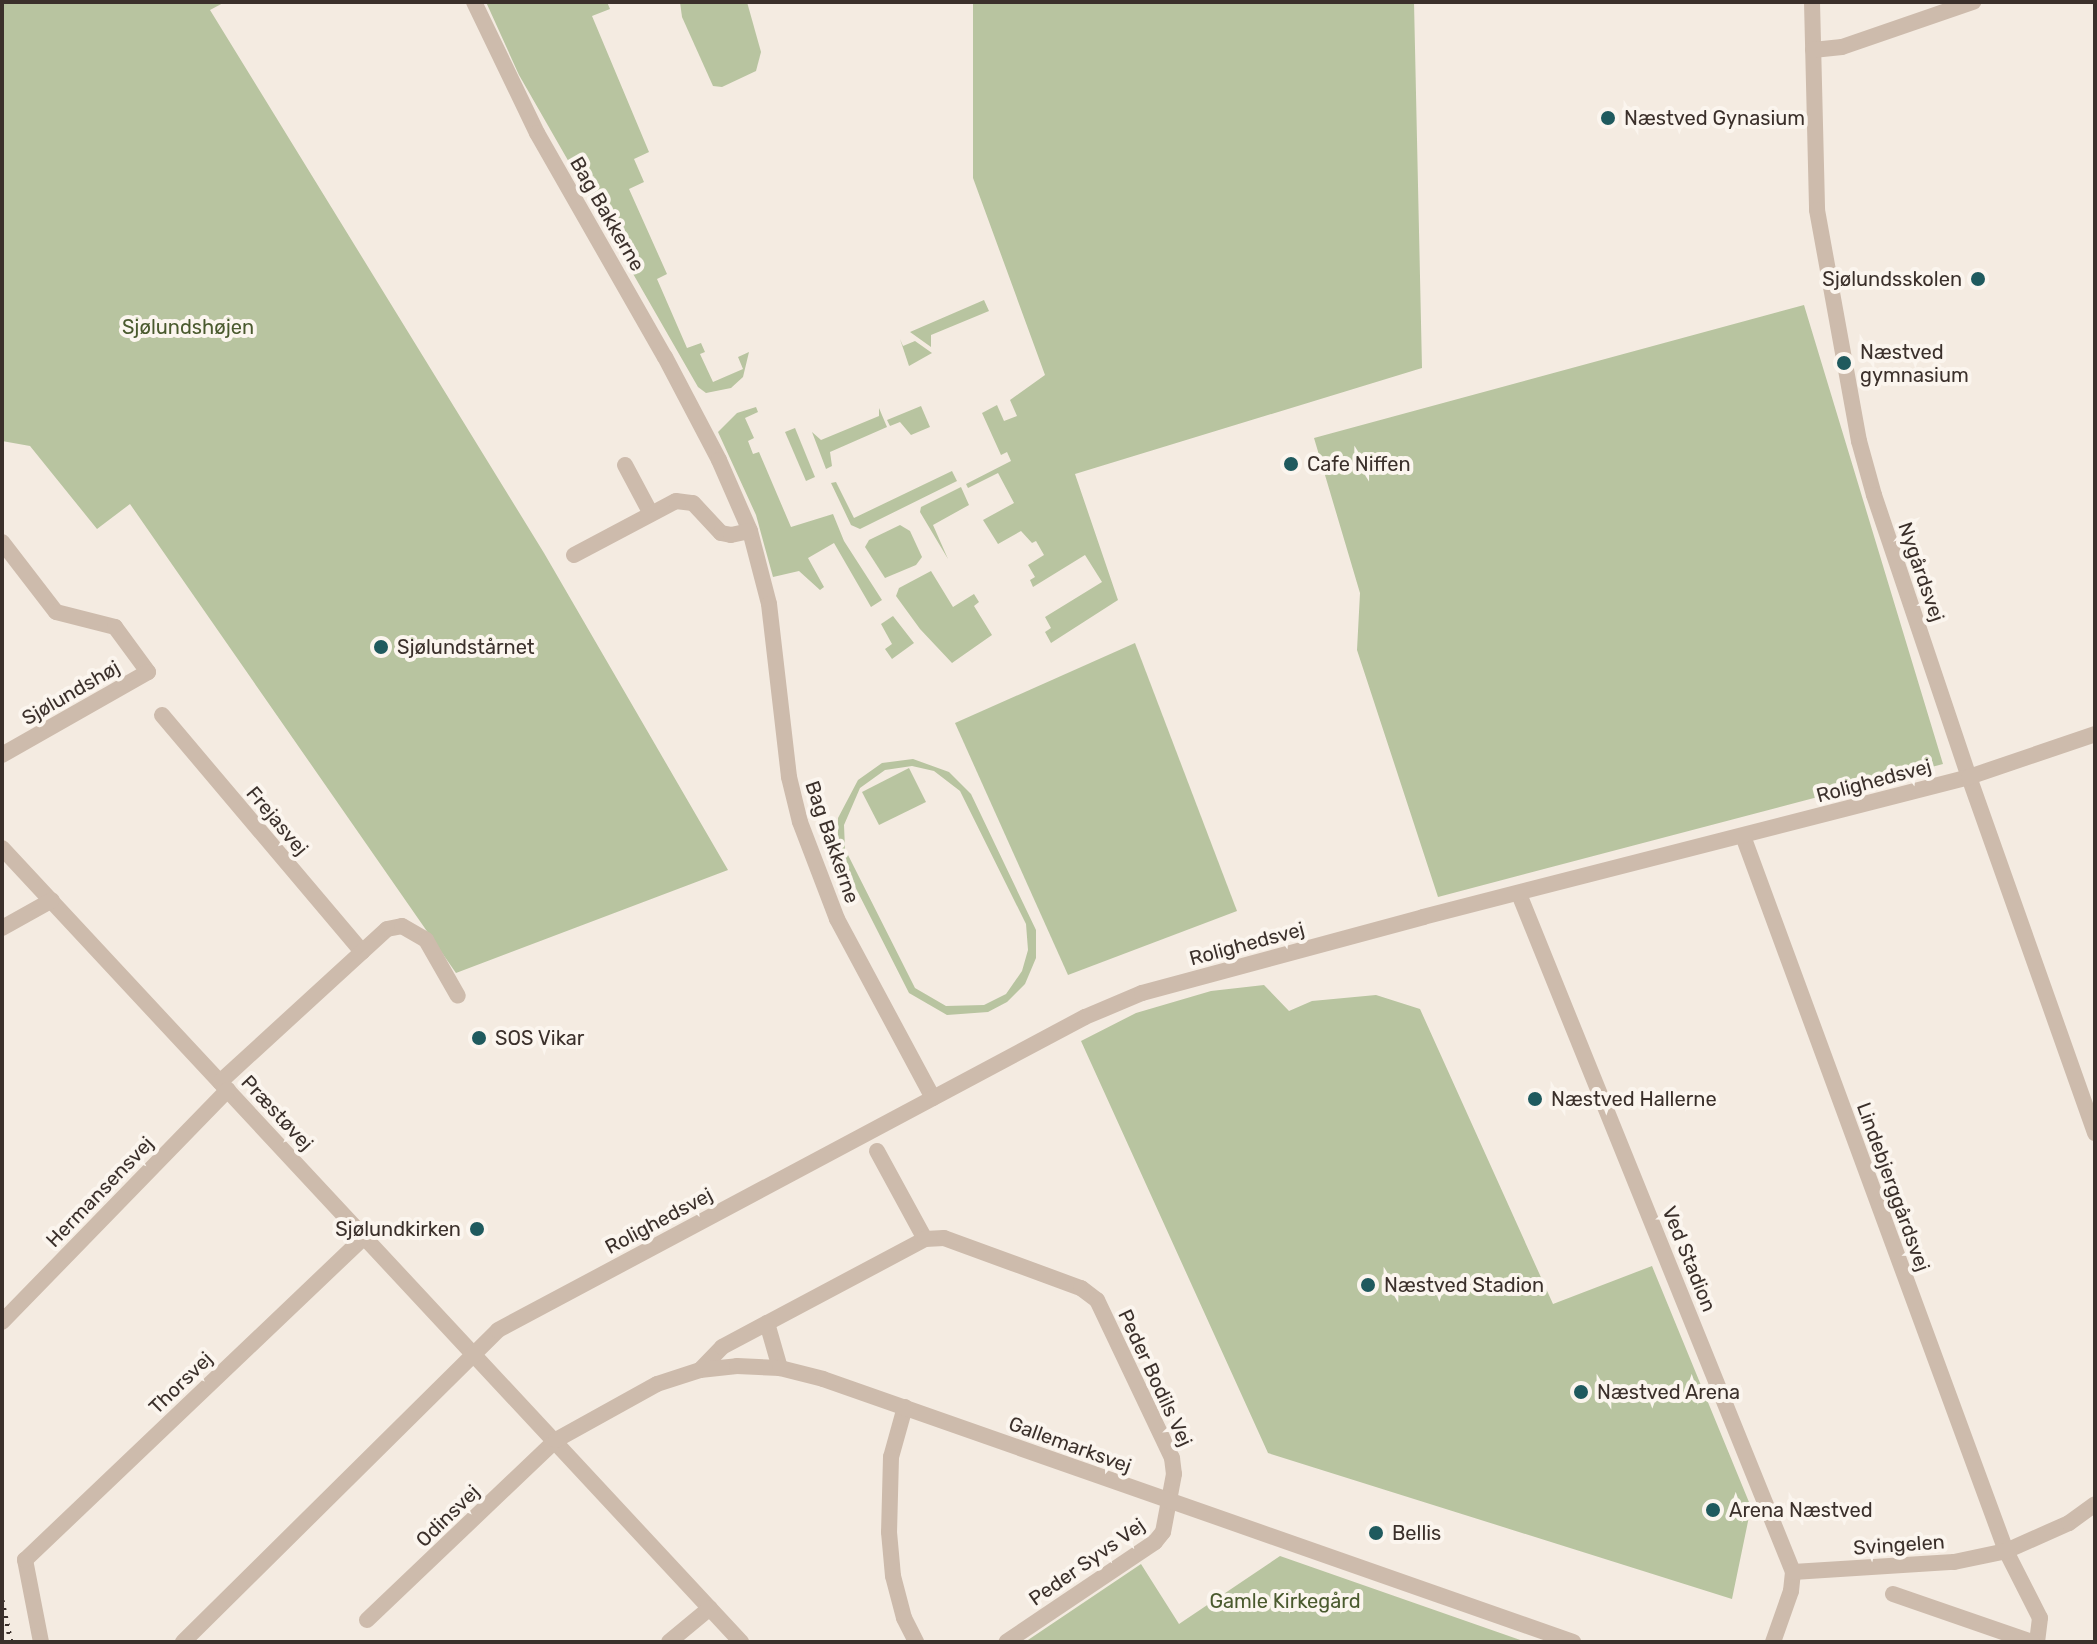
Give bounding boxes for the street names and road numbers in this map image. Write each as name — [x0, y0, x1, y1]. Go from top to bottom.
street label: Bag Bakkerne — [565, 153, 649, 275]
street label: Nygårdsvej — [1893, 519, 1949, 625]
street label: Sjølundshøj — [18, 655, 124, 731]
street label: Rolighedsvej — [1814, 754, 1934, 808]
street label: Bag Bakkerne — [800, 778, 864, 906]
street label: Frejasvej — [241, 782, 313, 860]
street label: Rolighedsvej — [1187, 917, 1307, 971]
street label: Præstøvej — [236, 1070, 318, 1156]
street label: Lindebjerggårdsvej — [1851, 1099, 1935, 1275]
street label: Hermansensvej — [41, 1132, 159, 1252]
street label: Rolighedsvej — [601, 1183, 717, 1259]
street label: Ved Stadion — [1657, 1203, 1721, 1315]
street label: Peder Bodils Vej — [1113, 1305, 1197, 1451]
street label: Thorsvej — [144, 1347, 218, 1419]
street label: Gallemarksvej — [1005, 1412, 1135, 1478]
street label: Odinsvej — [411, 1480, 485, 1552]
street label: Peder Syvs Vej — [1024, 1513, 1150, 1611]
street label: Svingelen — [1852, 1530, 1946, 1560]

